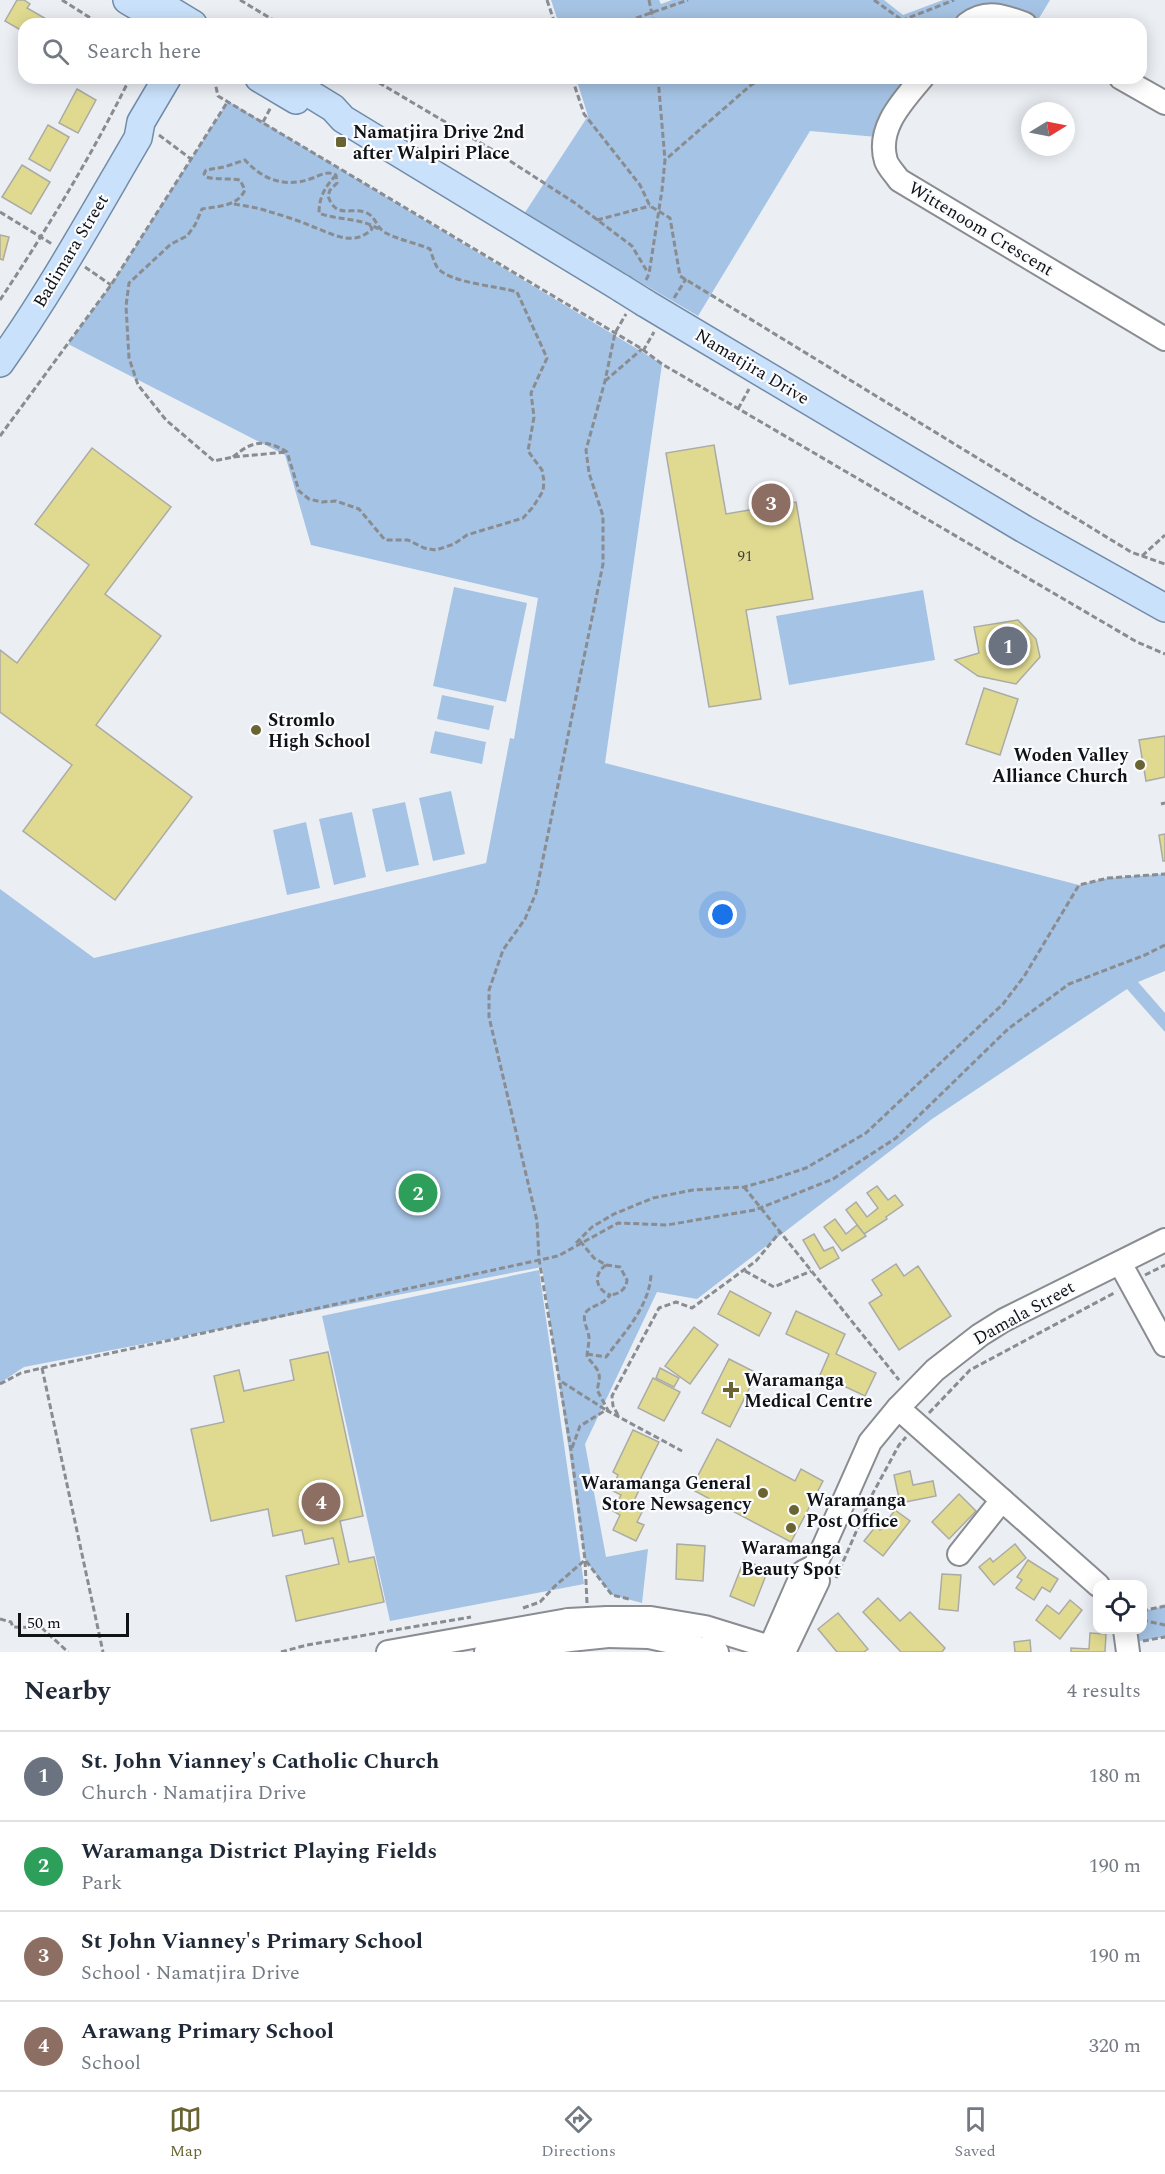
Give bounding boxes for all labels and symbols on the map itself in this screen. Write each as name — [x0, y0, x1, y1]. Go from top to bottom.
north arrow — [1021, 102, 1075, 156]
place label: Namatjira Drive 2nd after Walpiri Place — [353, 119, 525, 167]
marker: Namatjira Drive 2nd after Walpiri Place — [334, 135, 348, 149]
street label: Wittenoom Crescent — [903, 175, 1059, 283]
street label: Badimara Street — [26, 189, 116, 313]
street label: Namatjira Drive — [690, 322, 814, 412]
pin: 3 — [752, 480, 790, 526]
house number: 91 — [737, 545, 753, 568]
pin: 1 — [988, 624, 1028, 668]
place label: Stromlo High School — [268, 707, 370, 755]
marker: Stromlo High School — [249, 723, 263, 737]
place label: Woden Valley Alliance Church — [992, 742, 1129, 790]
marker: Woden Valley Alliance Church — [1133, 758, 1147, 772]
your location — [708, 900, 737, 929]
pin: 2 — [398, 1170, 438, 1216]
street label: Damala Street — [968, 1274, 1080, 1352]
place label: Waramanga Medical Centre — [744, 1367, 872, 1415]
marker: Waramanga Medical Centre — [722, 1381, 740, 1399]
place label: Waramanga General Store Newsagency — [581, 1470, 752, 1518]
pin: 4 — [302, 1480, 340, 1524]
marker: Waramanga General Store Newsagency — [756, 1486, 770, 1500]
place label: Waramanga Post Office — [806, 1487, 907, 1535]
marker: Waramanga Post Office — [787, 1503, 801, 1517]
marker: Waramanga Beauty Spot — [784, 1521, 798, 1535]
place label: Waramanga Beauty Spot — [741, 1535, 842, 1583]
scale bar — [18, 1610, 129, 1638]

